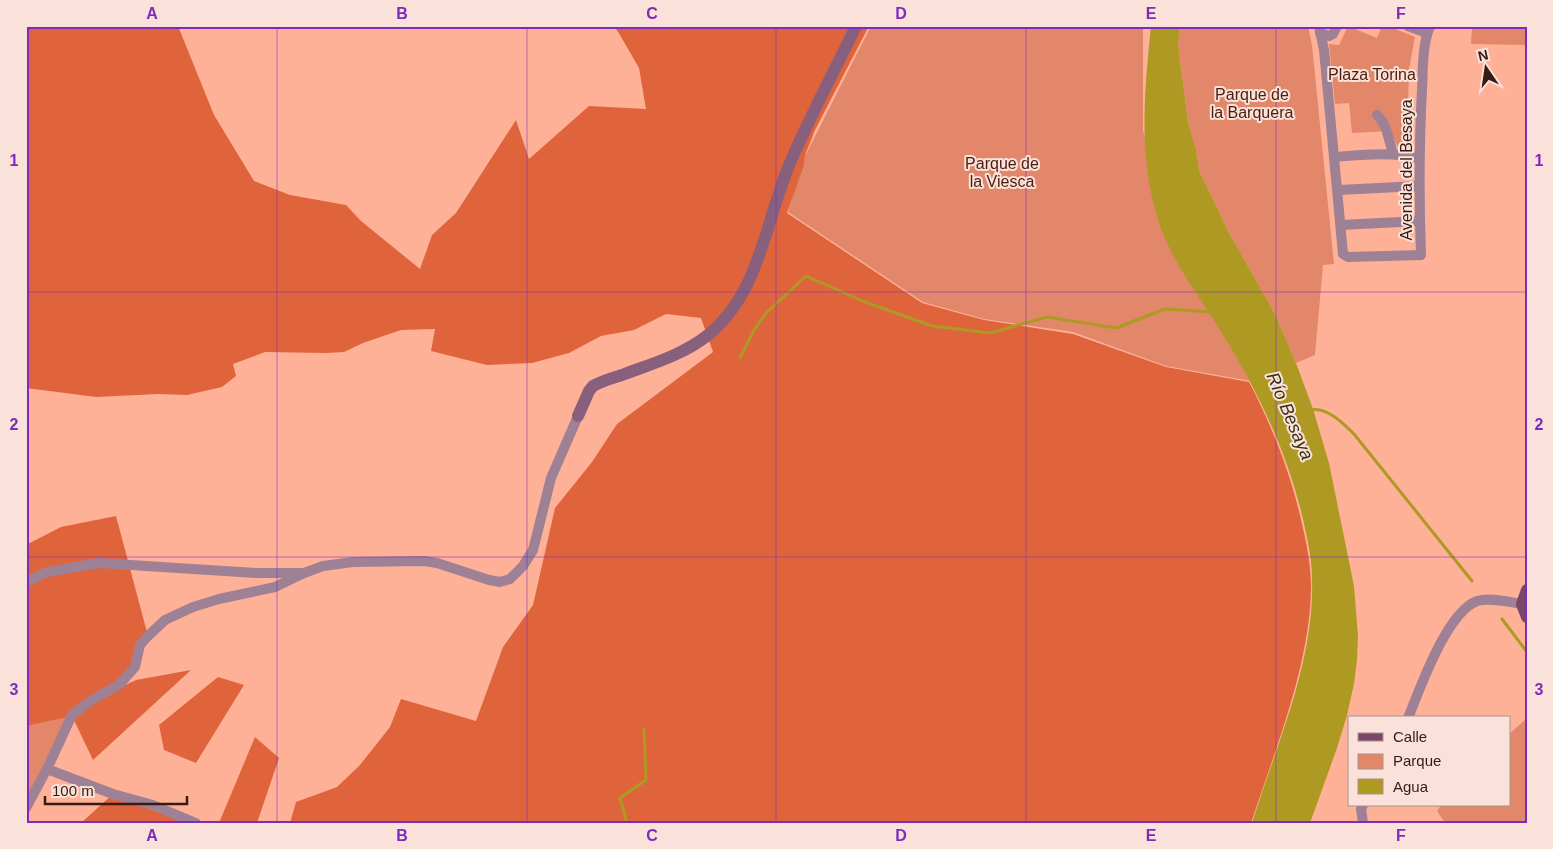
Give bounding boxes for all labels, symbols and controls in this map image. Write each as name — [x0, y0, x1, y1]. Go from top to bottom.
text: A — [146, 5, 158, 22]
text: B — [396, 5, 408, 22]
text: C — [646, 5, 658, 22]
text: D — [895, 5, 907, 22]
text: E — [1146, 5, 1157, 22]
text: F — [1396, 5, 1406, 22]
north arrow — [1460, 42, 1510, 92]
text: N — [1476, 46, 1490, 64]
park label: Plaza Torina — [1328, 66, 1416, 83]
park label: Parque de la Barquera — [1211, 86, 1293, 121]
street label: Avenida del Besaya — [1398, 99, 1415, 241]
text: 1 — [10, 152, 19, 169]
text: 1 — [1535, 152, 1544, 169]
park label: Parque de la Viesca — [965, 155, 1039, 190]
water label: Río Besaya — [1263, 369, 1317, 463]
text: 2 — [10, 416, 19, 433]
text: 2 — [1535, 416, 1544, 433]
text: 3 — [10, 681, 19, 698]
text: 3 — [1535, 681, 1544, 698]
legend — [1348, 716, 1510, 806]
text: Calle — [1393, 728, 1427, 745]
text: Parque — [1393, 752, 1441, 769]
scale bar — [45, 774, 188, 806]
text: Agua — [1393, 778, 1429, 795]
text: 100 m — [52, 782, 94, 799]
text: A — [146, 827, 158, 844]
text: B — [396, 827, 408, 844]
text: C — [646, 827, 658, 844]
text: D — [895, 827, 907, 844]
text: E — [1146, 827, 1157, 844]
text: F — [1396, 827, 1406, 844]

